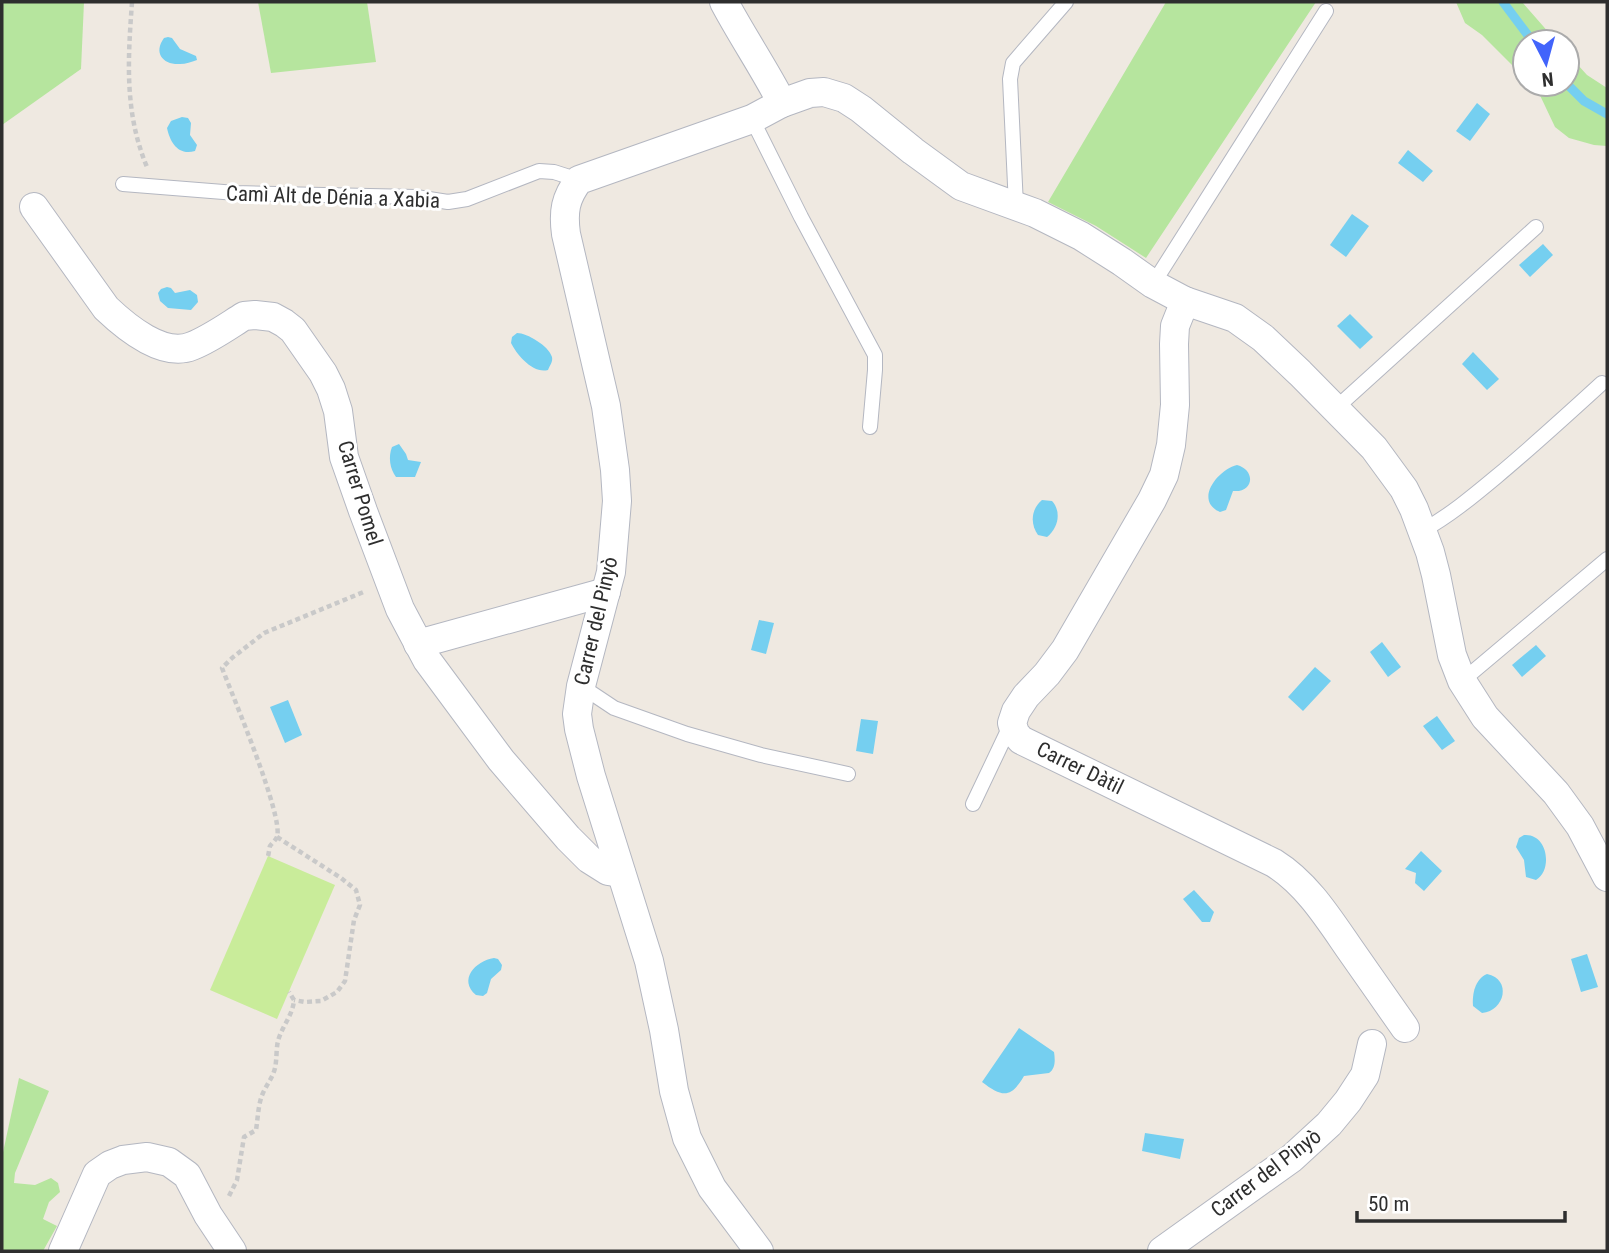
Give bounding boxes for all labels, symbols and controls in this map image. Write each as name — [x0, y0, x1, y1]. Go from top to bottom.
north arrow — [1511, 28, 1581, 98]
text: N — [1541, 67, 1555, 91]
street label: Camì Alt de Dénia a Xabia — [226, 181, 440, 213]
street label: Carrer Pomel — [333, 438, 387, 548]
street label: Carrer del Pinyò — [570, 554, 622, 688]
street label: Carrer Dàtil — [1033, 737, 1127, 799]
street label: Carrer del Pinyò — [1206, 1124, 1326, 1222]
scale bar — [1357, 1180, 1565, 1224]
text: 50 m — [1368, 1192, 1409, 1216]

